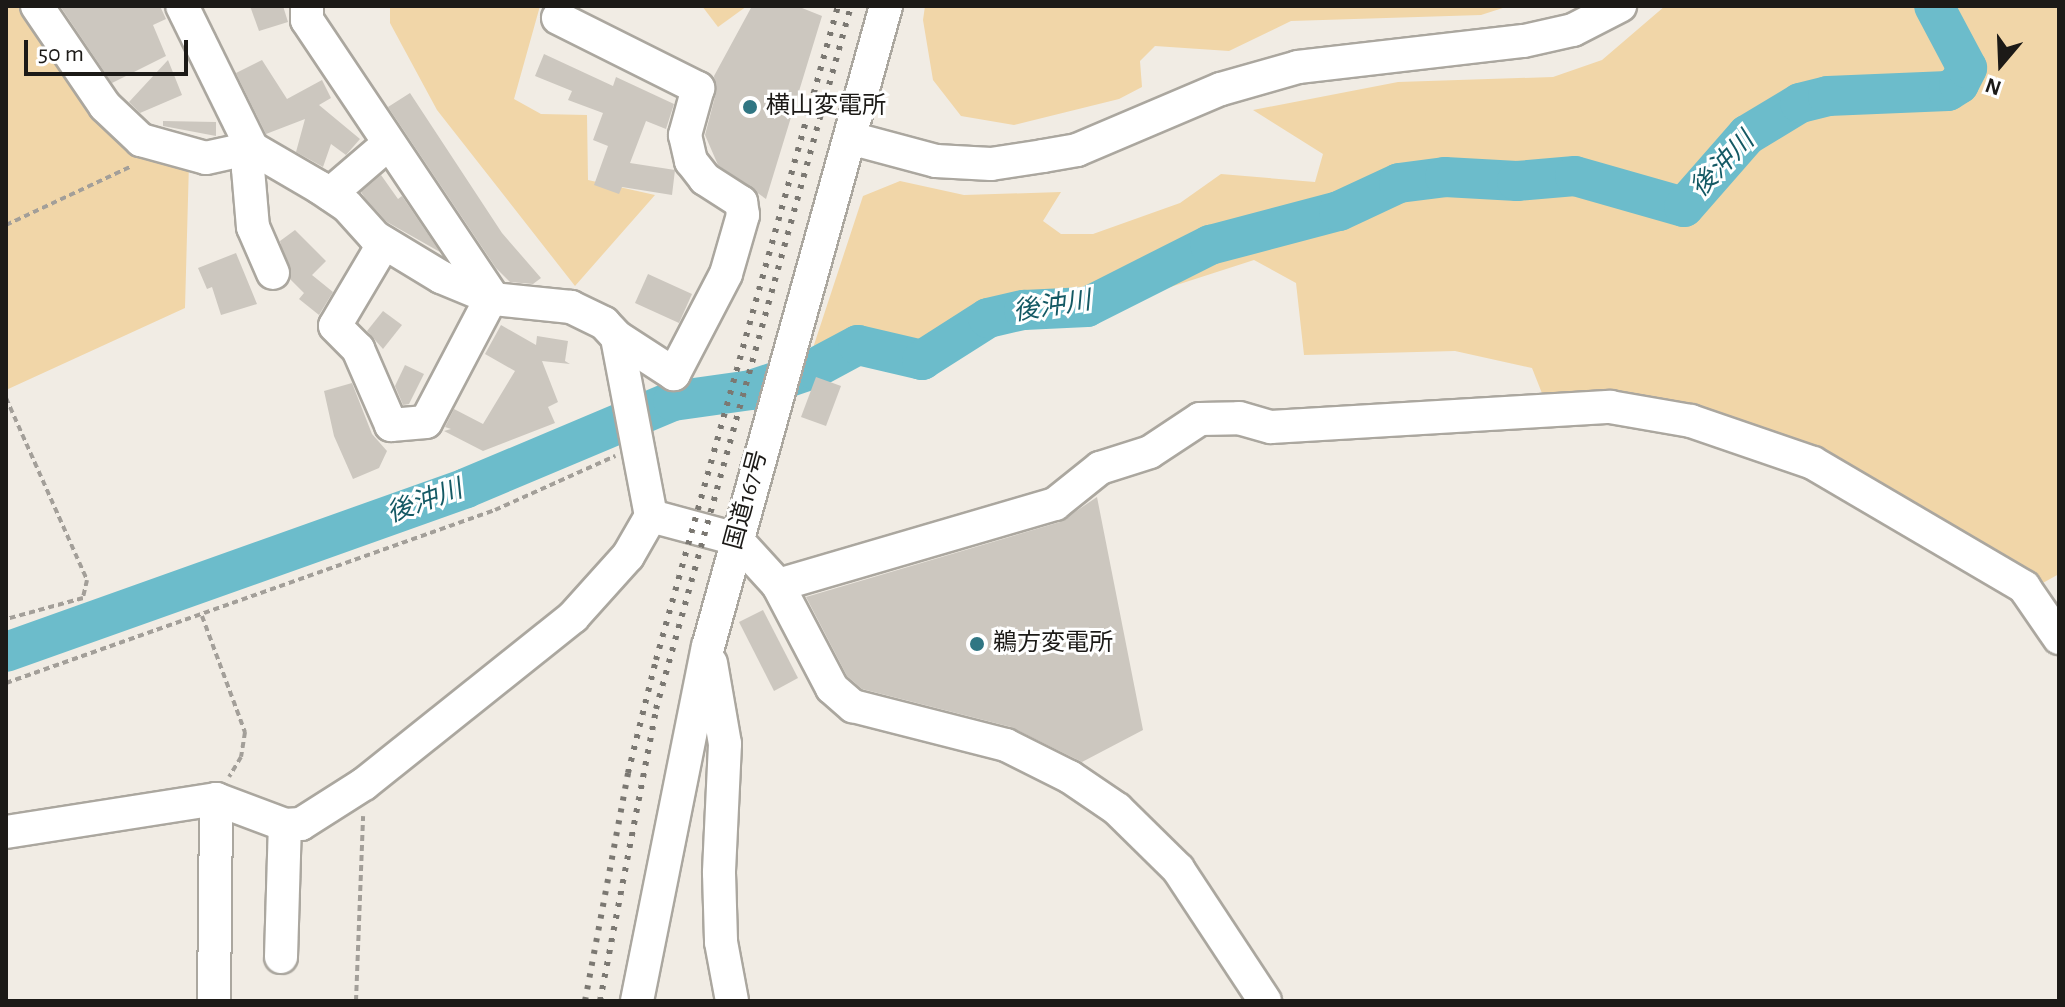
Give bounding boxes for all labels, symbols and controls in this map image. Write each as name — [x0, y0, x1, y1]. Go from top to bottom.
scale bar — [28, 24, 192, 74]
north arrow — [1961, 24, 2041, 104]
text: 50 m — [38, 42, 84, 66]
text: N — [1982, 74, 2004, 100]
place label: 横山変電所 — [766, 93, 886, 121]
marker: 横山変電所 — [741, 98, 759, 116]
water label: 後沖川 — [1685, 126, 1761, 204]
water label: 後沖川 — [1011, 285, 1093, 329]
street label: 国道167号 — [720, 447, 774, 553]
water label: 後沖川 — [383, 474, 467, 530]
place label: 鵜方変電所 — [993, 630, 1113, 658]
marker: 鵜方変電所 — [968, 635, 986, 653]

